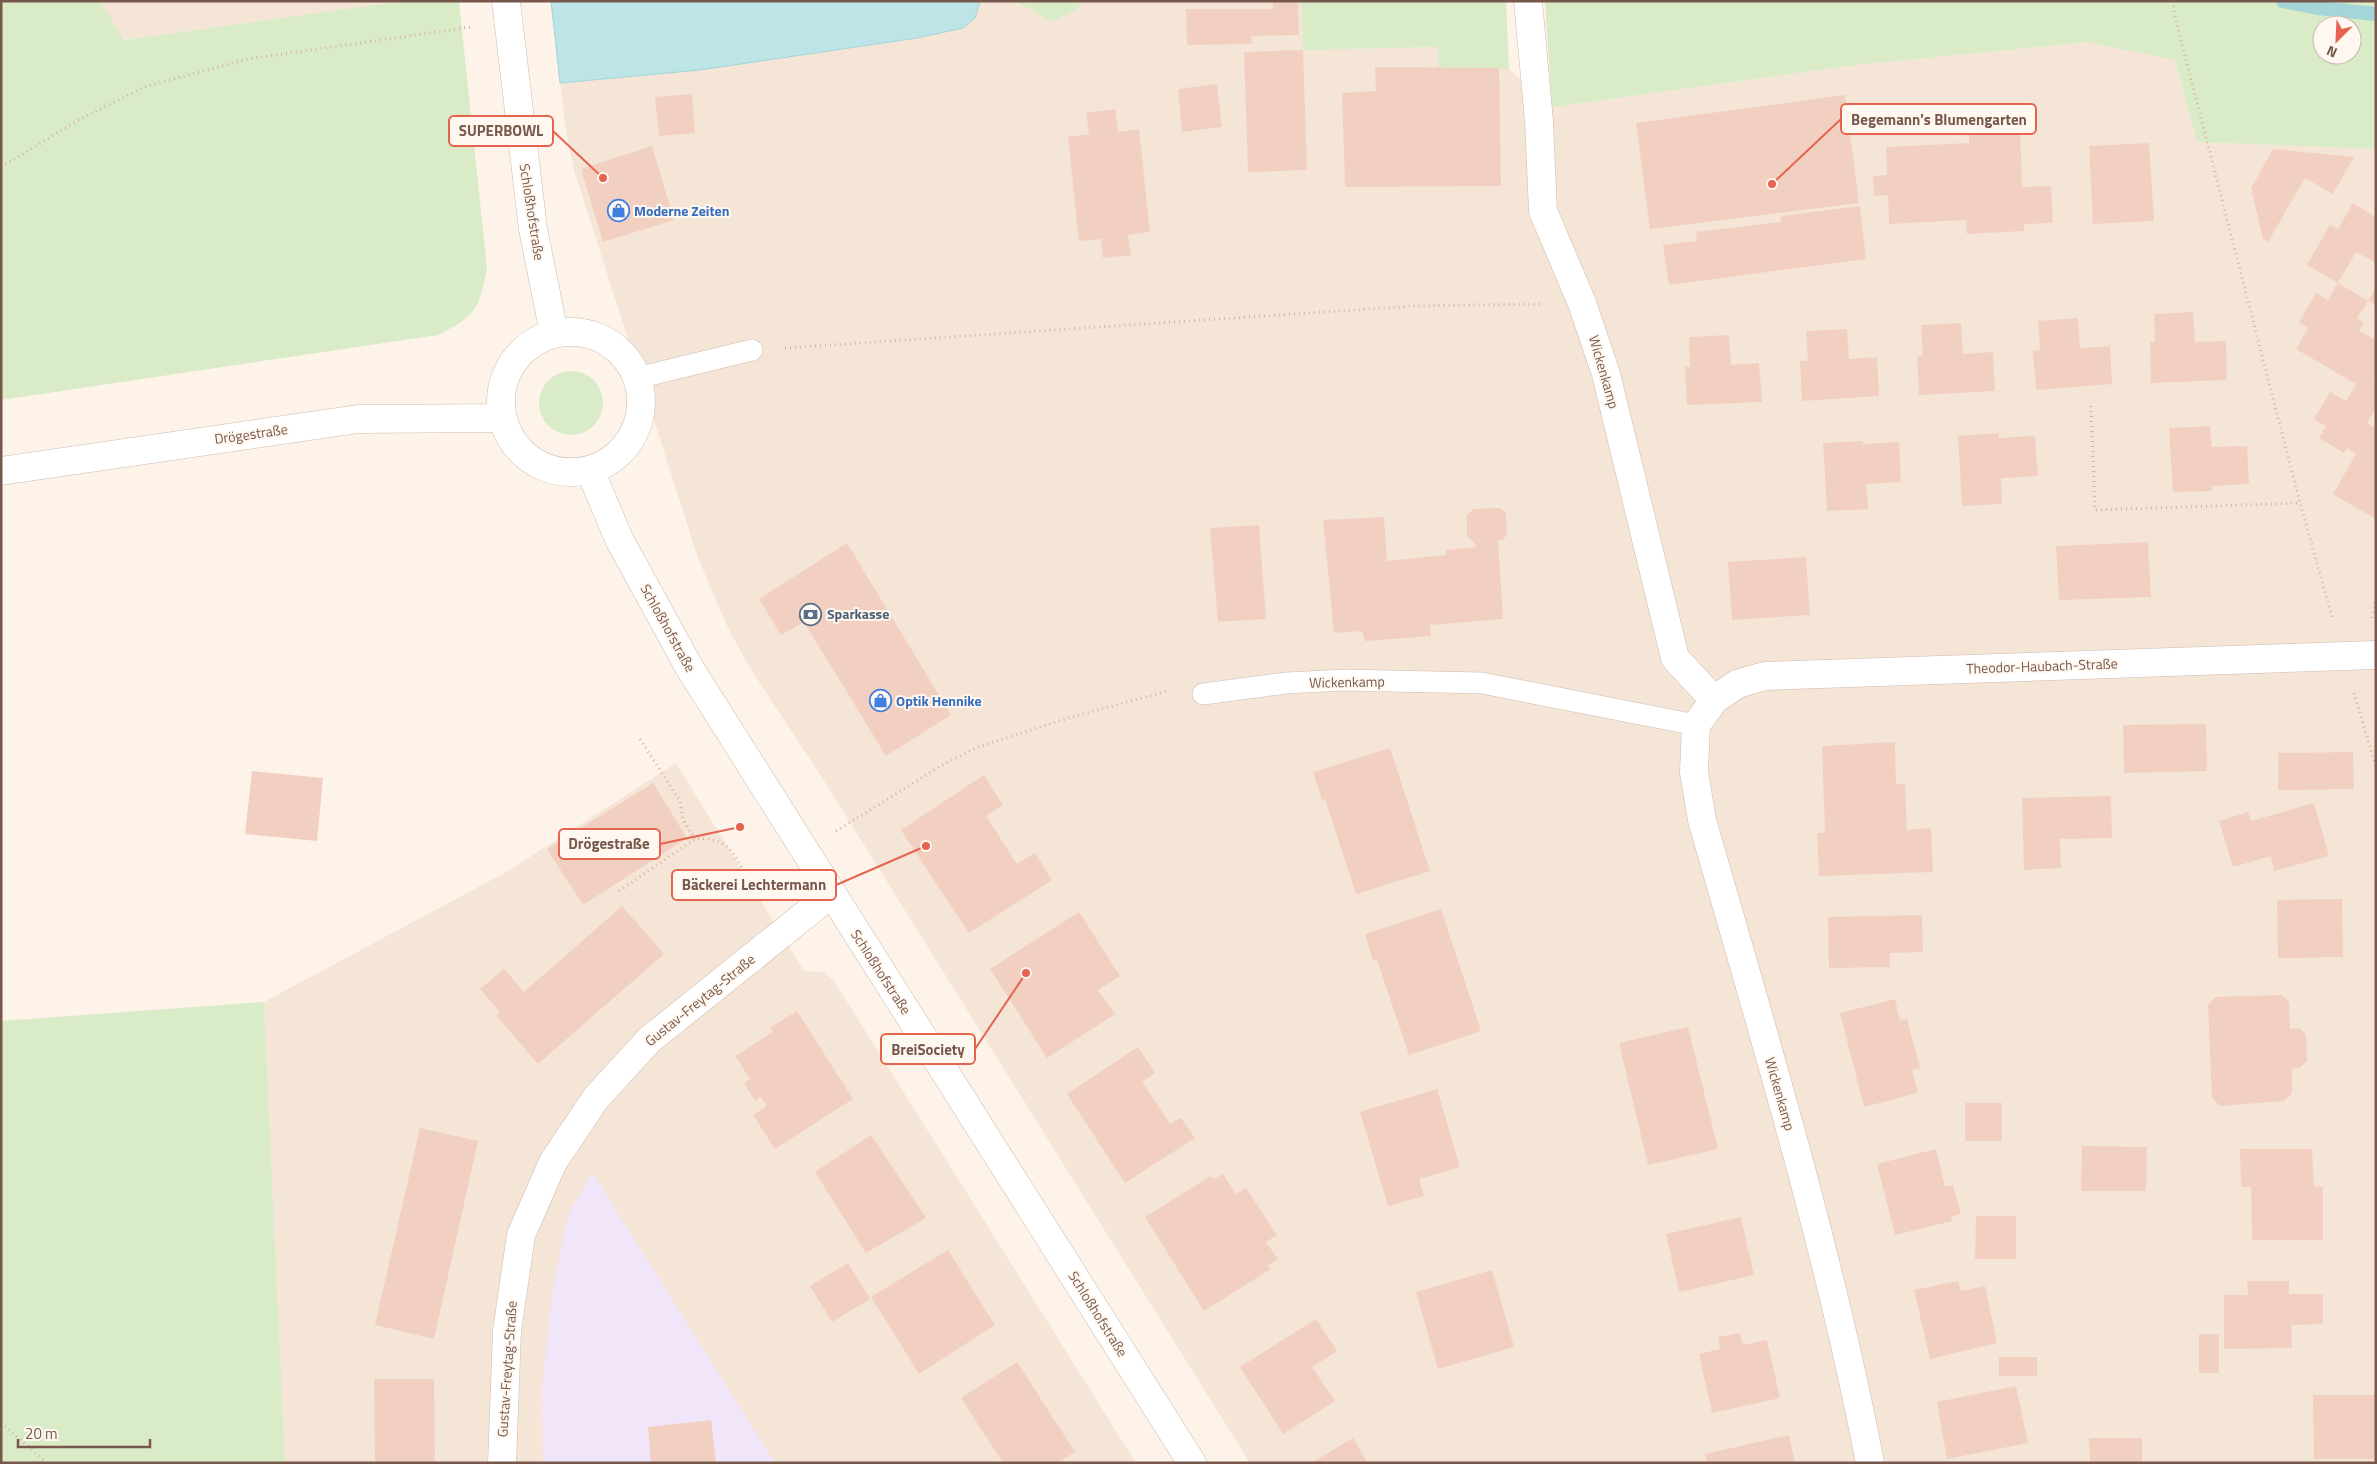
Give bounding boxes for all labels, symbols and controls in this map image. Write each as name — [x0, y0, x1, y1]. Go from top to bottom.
north arrow — [2312, 15, 2362, 65]
text: N — [2323, 41, 2340, 64]
callout: Begemann's Blumengarten — [1841, 104, 2036, 134]
text: Begemann's Blumengarten — [1851, 108, 2027, 131]
callout: SUPERBOWL — [449, 116, 553, 146]
text: SUPERBOWL — [459, 119, 543, 142]
street label: Schloßhofstraße — [514, 162, 551, 262]
shop icon: Moderne Zeiten — [606, 199, 630, 223]
place label: Moderne Zeiten — [634, 200, 729, 221]
street label: Wickenkamp — [1584, 333, 1625, 411]
street label: Drögestraße — [213, 418, 289, 449]
street label: Schloßhofstraße — [636, 580, 701, 676]
bank icon: Sparkasse — [799, 602, 823, 626]
place label: Sparkasse — [827, 603, 889, 624]
street label: Theodor-Haubach-Straße — [1966, 652, 2118, 679]
street label: Wickenkamp — [1309, 670, 1385, 693]
shop icon: Optik Hennike — [868, 689, 892, 713]
place label: Optik Hennike — [896, 690, 982, 711]
callout: Drögestraße — [559, 829, 660, 859]
text: Drögestraße — [568, 832, 650, 855]
callout: Bäckerei Lechtermann — [672, 870, 836, 900]
text: Bäckerei Lechtermann — [682, 873, 826, 896]
street label: Schloßhofstraße — [846, 925, 917, 1018]
street label: Gustav-Freytag-Straße — [640, 948, 759, 1051]
callout: BreiSociety — [881, 1034, 975, 1064]
text: BreiSociety — [891, 1038, 965, 1061]
street label: Wickenkamp — [1760, 1055, 1801, 1133]
street label: Schloßhofstraße — [1064, 1267, 1133, 1361]
street label: Gustav-Freytag-Straße — [491, 1300, 522, 1438]
scale bar — [18, 1416, 150, 1448]
text: 20 m — [25, 1422, 58, 1445]

